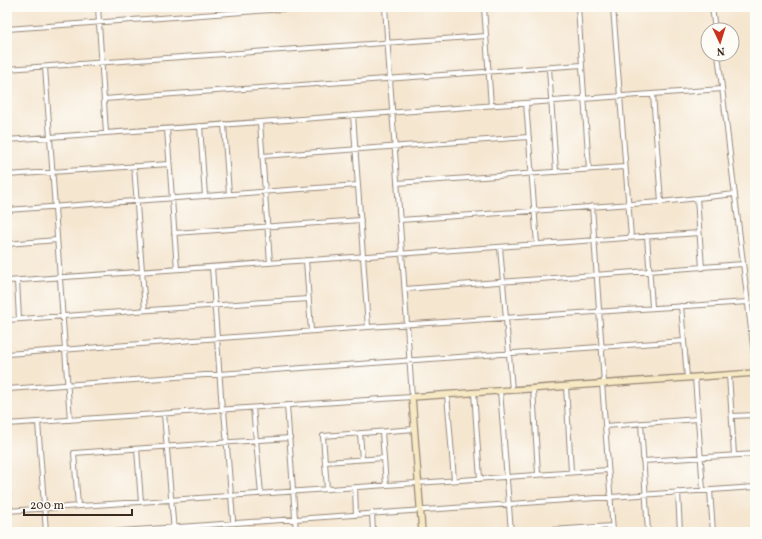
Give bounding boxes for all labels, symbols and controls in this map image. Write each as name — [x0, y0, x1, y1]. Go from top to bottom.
north arrow — [700, 22, 740, 62]
text: N — [716, 43, 725, 58]
scale bar — [24, 491, 132, 517]
text: 200 m — [30, 498, 64, 514]

